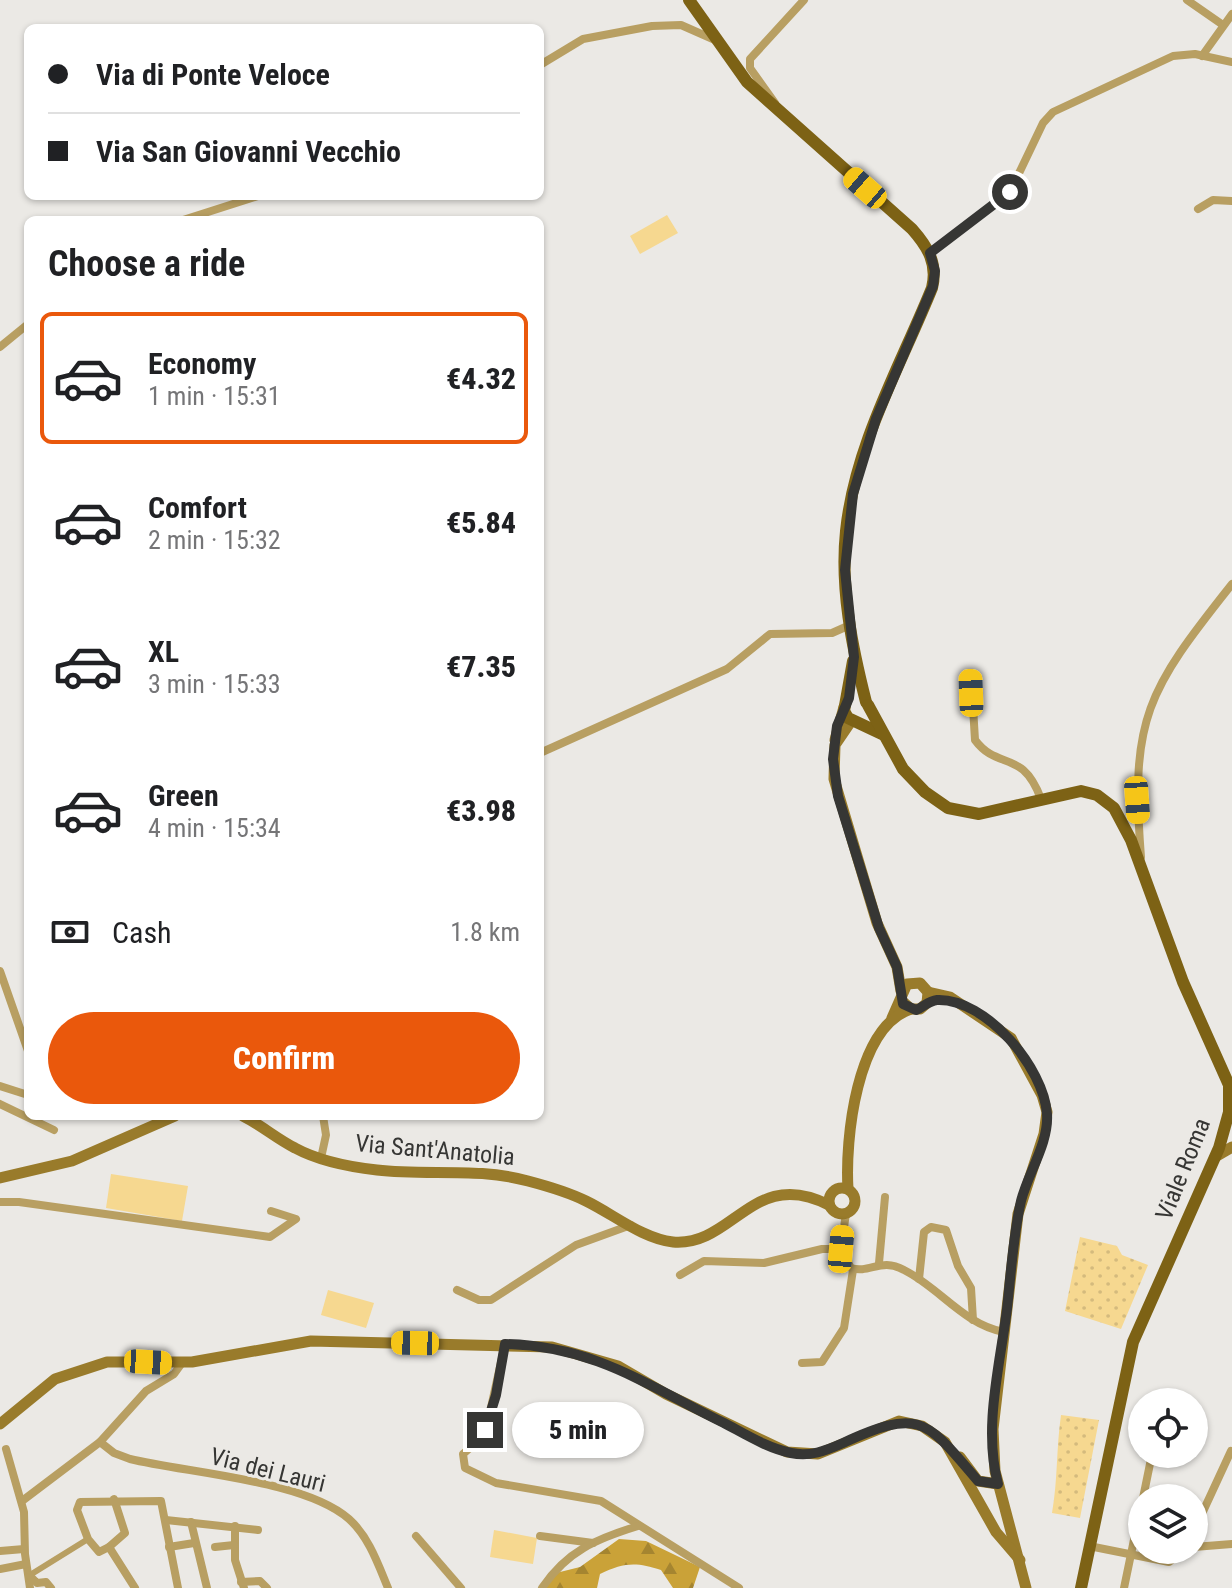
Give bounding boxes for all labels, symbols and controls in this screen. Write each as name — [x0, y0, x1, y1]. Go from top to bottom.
text: Via di Ponte Veloce — [96, 57, 330, 92]
text: Via San Giovanni Vecchio — [96, 134, 401, 169]
car — [839, 163, 891, 213]
route start — [992, 174, 1028, 210]
text: Choose a ride — [48, 243, 245, 285]
icon: car — [52, 342, 124, 414]
text: Economy — [148, 346, 256, 381]
text: €4.32 — [446, 361, 516, 396]
text: 1 min · 15:31 — [148, 381, 281, 411]
icon: car — [52, 486, 124, 558]
text: Comfort — [148, 490, 247, 525]
text: €5.84 — [446, 505, 516, 540]
text: 2 min · 15:32 — [148, 525, 281, 555]
icon: car — [52, 630, 124, 702]
text: XL — [148, 634, 179, 669]
text: €7.35 — [446, 649, 516, 684]
text: 3 min · 15:33 — [148, 669, 281, 699]
car — [958, 669, 984, 717]
icon: car — [52, 774, 124, 846]
car — [1123, 775, 1151, 825]
text: Green — [148, 778, 219, 813]
text: €3.98 — [446, 793, 516, 828]
text: 4 min · 15:34 — [148, 813, 281, 843]
icon: cash — [48, 910, 92, 954]
text: Cash — [112, 915, 172, 950]
text: 1.8 km — [450, 917, 520, 947]
button: Confirm — [48, 1012, 520, 1104]
street label: Viale Roma — [1150, 1114, 1216, 1224]
street label: Via Sant'Anatolia — [354, 1129, 516, 1171]
car — [827, 1224, 855, 1274]
car — [391, 1331, 439, 1355]
car — [123, 1349, 173, 1375]
map controls — [1128, 1388, 1208, 1564]
button: locate — [1128, 1388, 1208, 1468]
callout: 5 min — [513, 1402, 645, 1458]
route end — [467, 1412, 503, 1448]
text: 5 min — [549, 1415, 607, 1445]
street label: Via dei Lauri — [208, 1442, 328, 1498]
button: layers — [1128, 1484, 1208, 1564]

